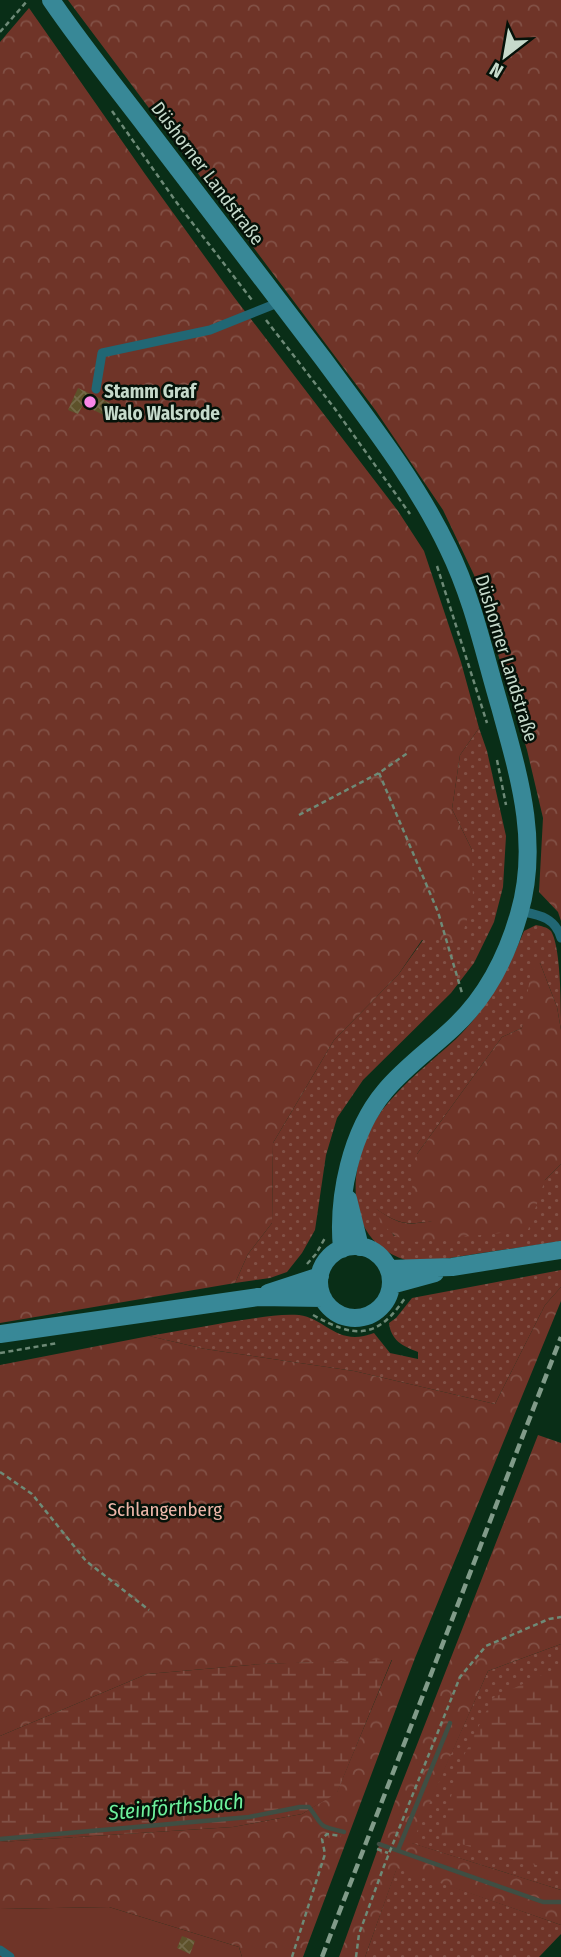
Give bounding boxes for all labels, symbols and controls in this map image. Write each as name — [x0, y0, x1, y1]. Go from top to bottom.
north arrow — [470, 21, 540, 91]
text: N — [486, 57, 507, 83]
street label: Düshorner Landstraße — [146, 97, 269, 249]
place label: Stamm Graf Walo Walsrode — [104, 380, 220, 425]
marker: Stamm Graf Walo Walsrode — [82, 394, 98, 410]
street label: Düshorner Landstraße — [470, 572, 543, 744]
park label: Schlangenberg — [108, 1498, 222, 1521]
water label: Steinförthsbach — [106, 1788, 245, 1826]

